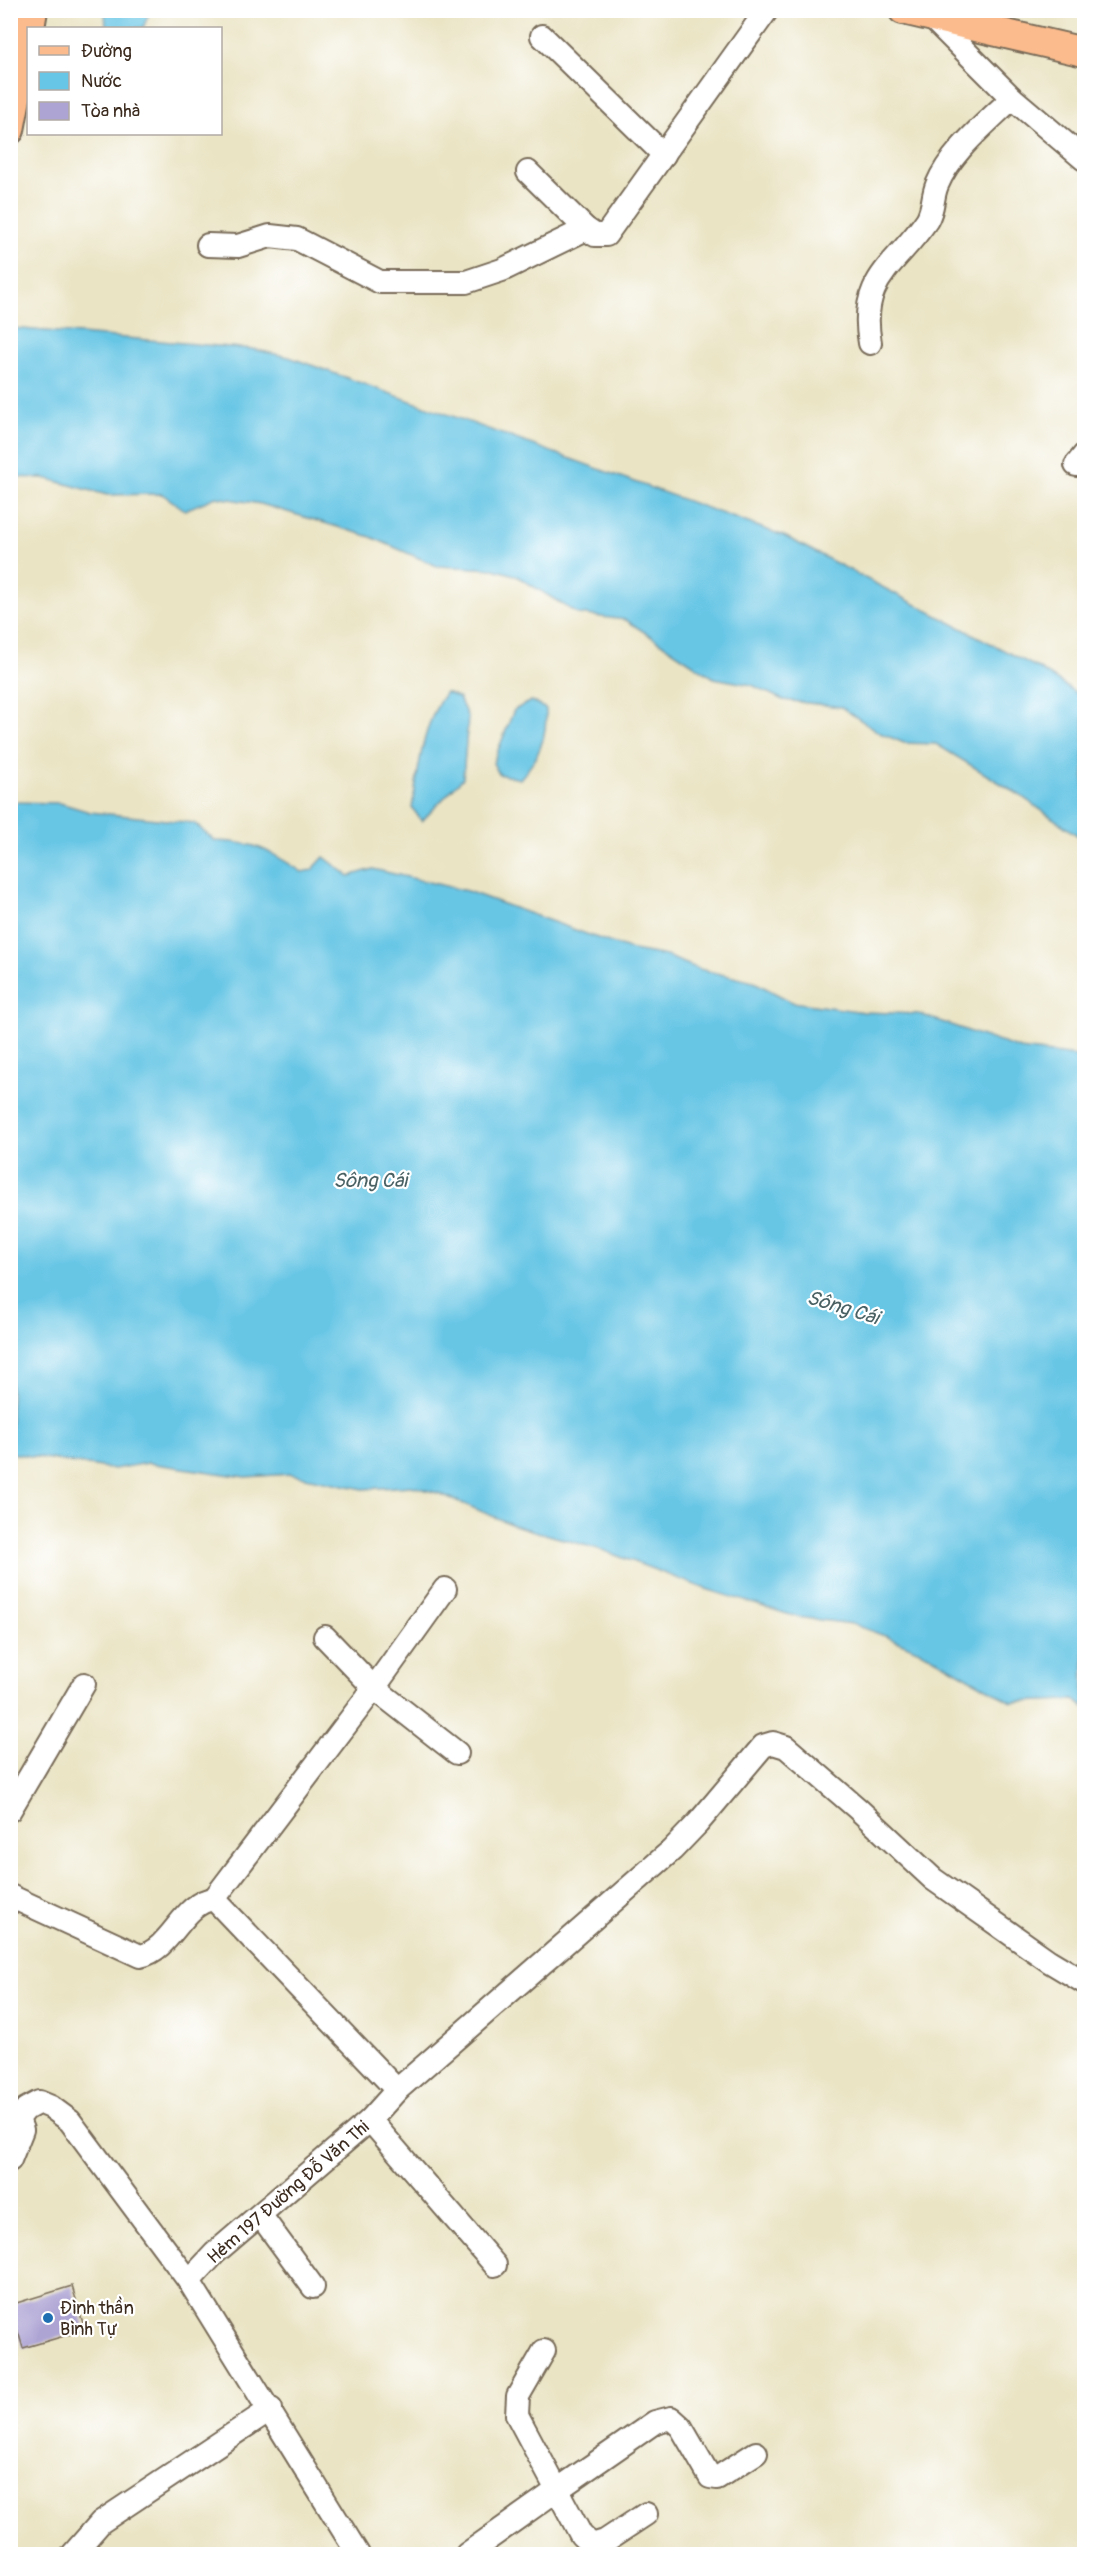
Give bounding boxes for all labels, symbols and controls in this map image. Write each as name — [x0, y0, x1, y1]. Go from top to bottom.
legend — [27, 27, 222, 135]
text: Đường — [81, 40, 132, 63]
text: Nước — [81, 70, 122, 93]
text: Tòa nhà — [81, 100, 140, 123]
water label: Sông Cái — [333, 1168, 410, 1193]
water label: Sông Cái — [804, 1285, 885, 1331]
street label: Hẻm 197 Đường Đỗ Văn Thi — [203, 2116, 374, 2269]
place label: Đình thần Bình Tự — [60, 2296, 134, 2341]
marker: Đình thần Bình Tự — [41, 2311, 55, 2325]

